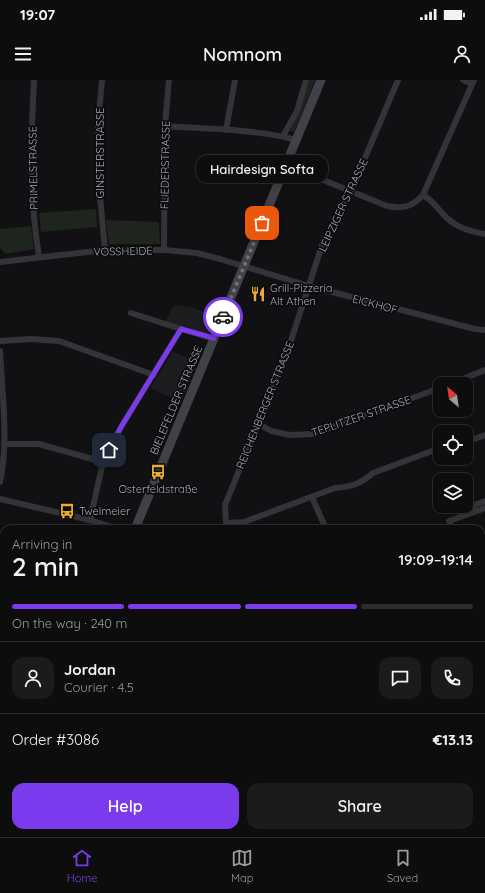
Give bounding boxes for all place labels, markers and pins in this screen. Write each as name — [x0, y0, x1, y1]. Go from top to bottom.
callout: Hairdesign Softa — [196, 155, 328, 183]
pin — [245, 206, 279, 240]
place label: Grill-Pizzeria Alt Athen — [270, 281, 332, 308]
restaurant icon: Grill-Pizzeria Alt Athen — [249, 285, 267, 303]
pin — [92, 433, 126, 467]
bus stop icon: Osterfeldstraße — [149, 463, 167, 481]
place label: Osterfeldstraße — [118, 482, 198, 496]
bus stop icon: Twelmeier — [58, 502, 76, 520]
place label: Twelmeier — [79, 504, 131, 518]

